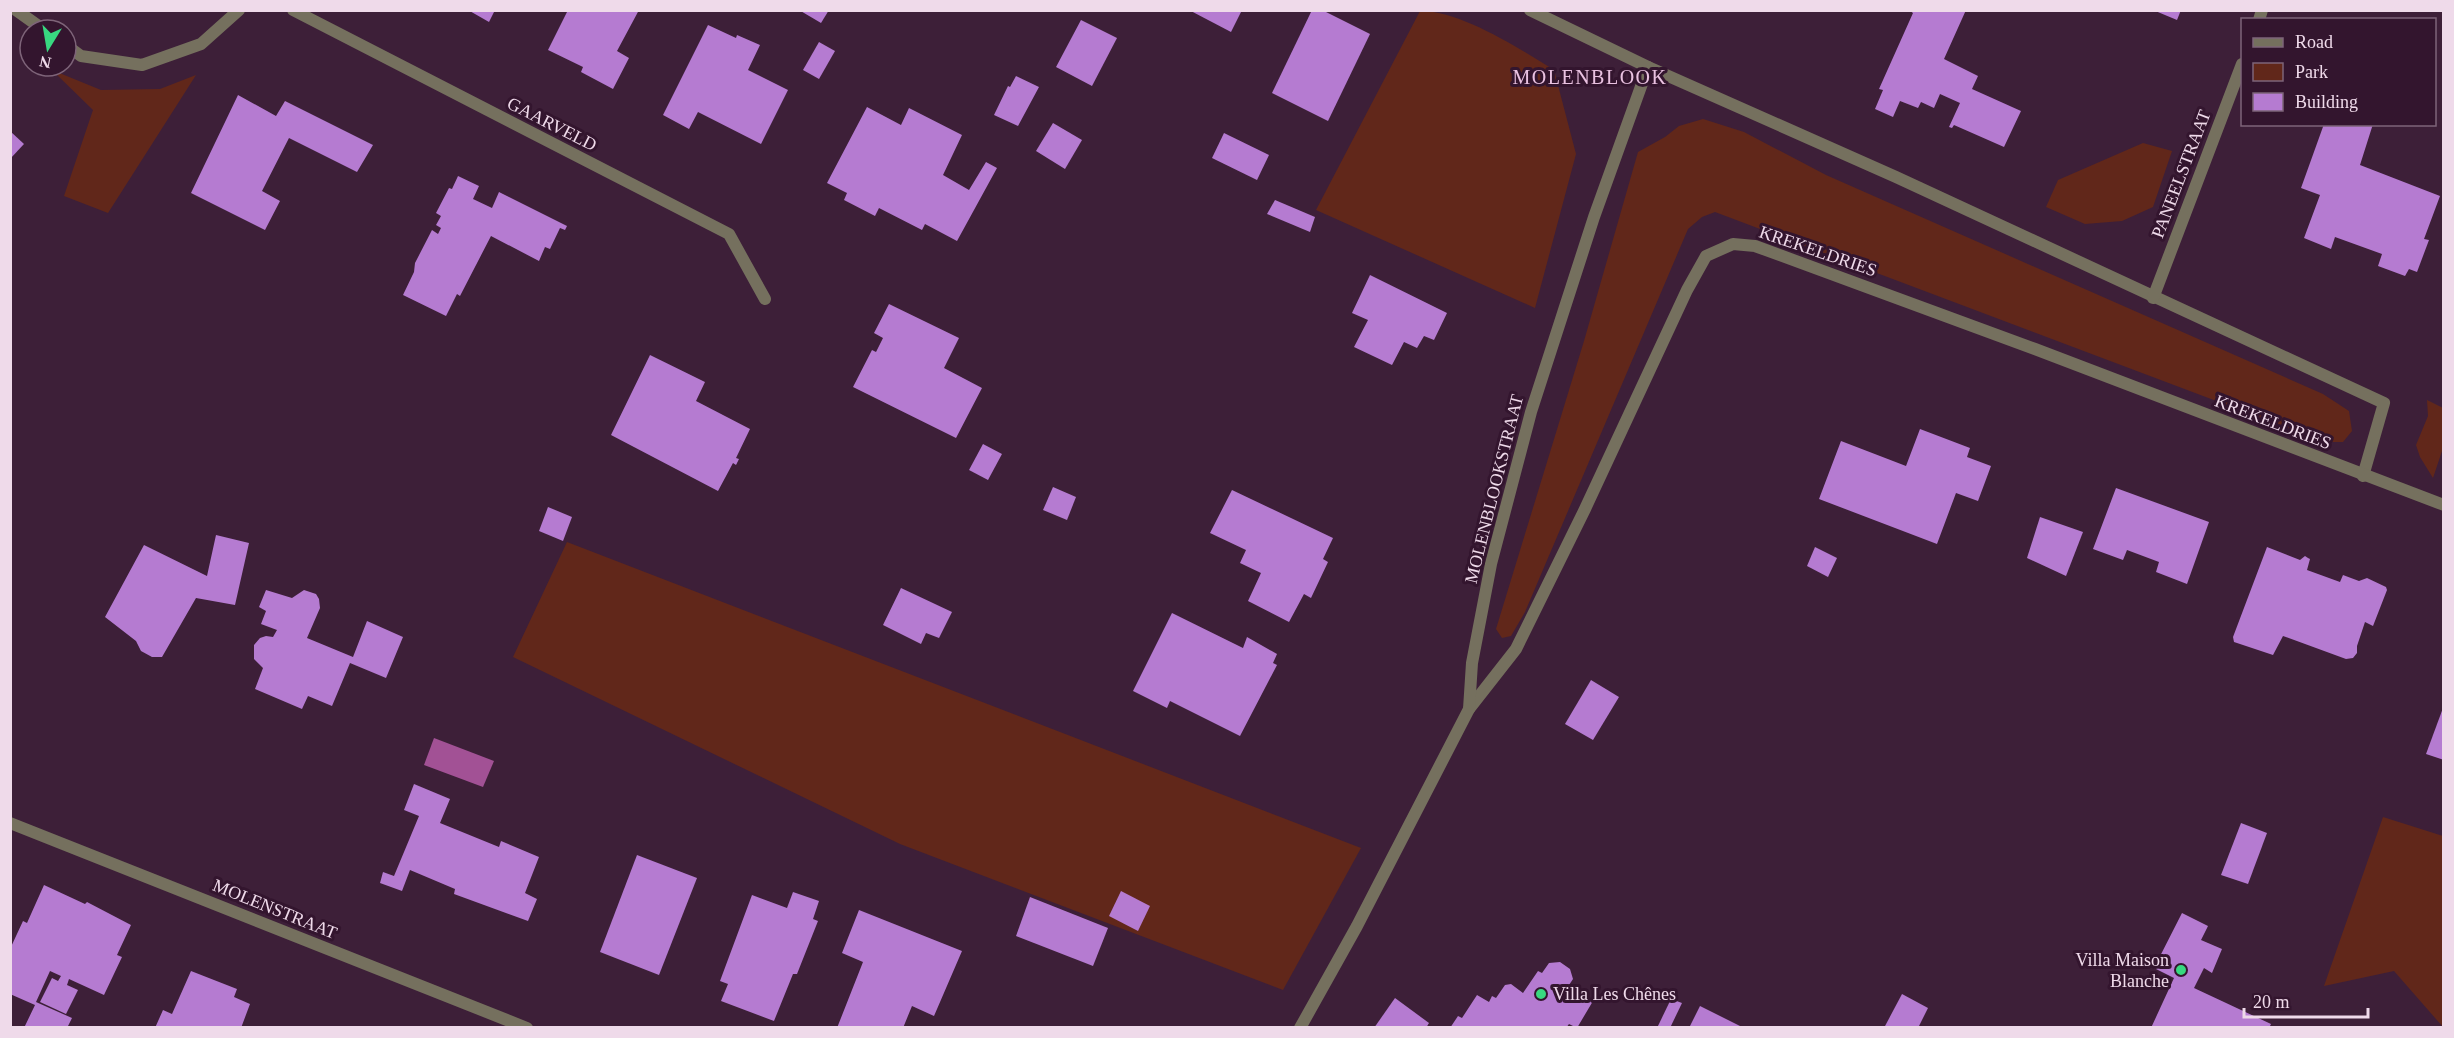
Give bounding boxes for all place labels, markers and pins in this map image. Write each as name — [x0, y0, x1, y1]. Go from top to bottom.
place label: Villa Maison Blanche — [2076, 950, 2169, 991]
marker: Villa Maison Blanche — [2174, 963, 2188, 977]
place label: Villa Les Chênes — [1553, 984, 1676, 1004]
marker: Villa Les Chênes — [1534, 987, 1548, 1001]

